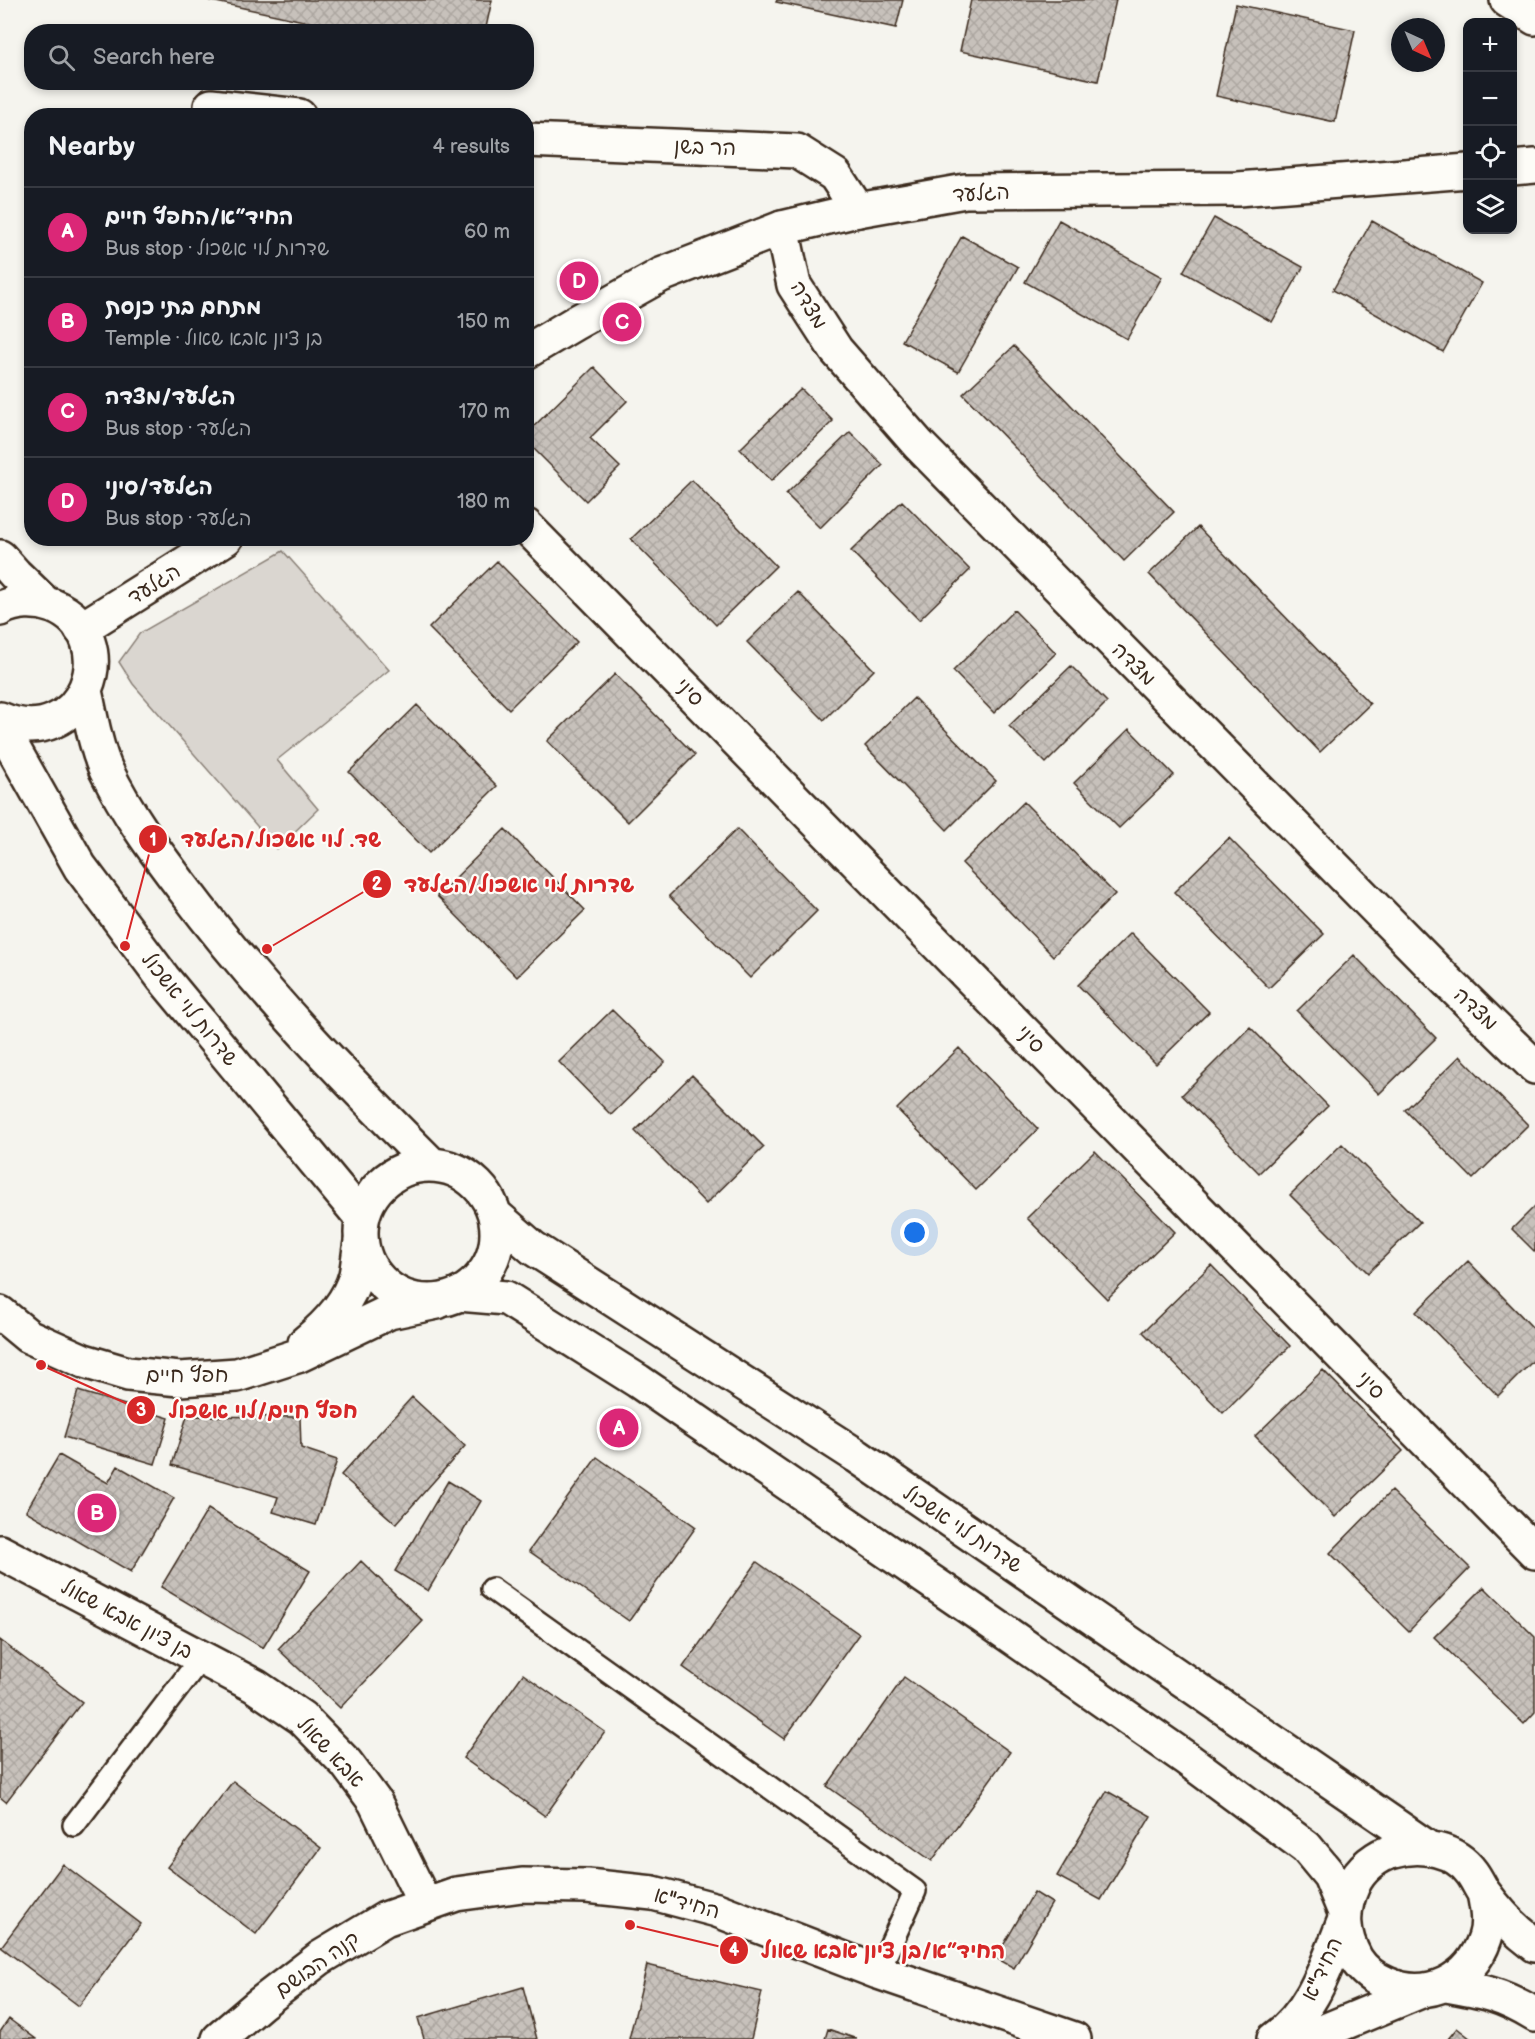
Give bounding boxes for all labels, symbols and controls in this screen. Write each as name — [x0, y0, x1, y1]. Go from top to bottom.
north arrow — [1391, 18, 1445, 72]
map controls — [1463, 18, 1517, 234]
button: + — [1463, 18, 1517, 72]
search box — [24, 24, 534, 90]
icon: search — [45, 41, 78, 74]
text: Search here — [93, 44, 215, 71]
button: − — [1463, 72, 1517, 126]
button: locate — [1463, 126, 1517, 180]
text: Nearby — [48, 132, 135, 163]
street label: הר בשן — [673, 134, 737, 161]
text: 4 results — [432, 135, 510, 159]
street label: הגלעד — [952, 180, 1010, 207]
button: layers — [1463, 180, 1517, 234]
text: החיד״א/החפץ חיים — [105, 204, 294, 231]
text: A — [61, 220, 74, 244]
text: 60 m — [464, 220, 510, 244]
text: Bus stop · שדרות לוי אשכול — [105, 237, 329, 261]
pin: D — [560, 258, 598, 304]
street label: מצדה — [785, 277, 832, 334]
text: מתחם בתי כנסת — [105, 294, 261, 321]
pin: C — [602, 300, 642, 344]
text: B — [60, 310, 75, 334]
text: 150 m — [457, 310, 510, 334]
text: Temple · בן ציון אבא שאול — [105, 327, 322, 351]
text: הגלעד/מצדה — [105, 384, 236, 411]
text: C — [60, 400, 75, 424]
text: 170 m — [459, 400, 510, 424]
text: Bus stop · הגלעד — [105, 417, 251, 441]
text: הגלעד/סיני — [105, 474, 213, 501]
text: D — [61, 490, 74, 514]
text: 180 m — [457, 490, 510, 514]
text: Bus stop · הגלעד — [105, 507, 251, 531]
street label: הגלעד — [123, 559, 185, 610]
street label: מצדה — [1107, 637, 1161, 691]
street label: סיני — [670, 673, 709, 712]
callout: שד. לוי אשכול/הגלעד — [138, 819, 393, 859]
text: שד. לוי אשכול/הגלעד — [181, 827, 381, 854]
text: 1 — [149, 830, 157, 851]
callout: שדרות לוי אשכול/הגלעד — [362, 864, 647, 904]
text: שדרות לוי אשכול/הגלעד — [404, 872, 634, 899]
text: 2 — [372, 874, 383, 895]
street label: שדרות לוי אשכול — [136, 947, 243, 1071]
street label: מצדה — [1448, 982, 1503, 1036]
street label: סיני — [1011, 1020, 1050, 1059]
your location — [900, 1218, 929, 1247]
street label: חפץ חיים — [146, 1363, 228, 1388]
street label: סיני — [1351, 1366, 1390, 1405]
callout: חפץ חיים/לוי אשכול — [126, 1390, 370, 1430]
text: חפץ חיים/לוי אשכול — [168, 1398, 358, 1425]
text: 3 — [136, 1400, 146, 1421]
pin: A — [600, 1406, 638, 1450]
street label: שדרות לוי אשכול — [898, 1480, 1028, 1579]
pin: B — [78, 1490, 116, 1536]
street label: בן ציון אבא שאול — [57, 1574, 197, 1665]
street label: אבא שאול — [292, 1712, 370, 1793]
street label: החיד"א — [651, 1883, 723, 1924]
street label: קנה הבושם — [270, 1926, 364, 2003]
callout: החיד״א/בן ציון אבא שאול — [719, 1930, 1017, 1970]
street label: החיד"א — [1297, 1933, 1348, 2005]
text: החיד״א/בן ציון אבא שאול — [761, 1938, 1005, 1965]
text: 4 — [729, 1940, 740, 1961]

